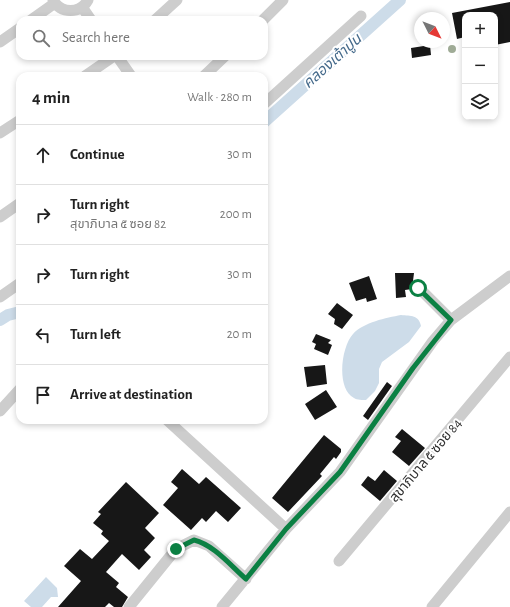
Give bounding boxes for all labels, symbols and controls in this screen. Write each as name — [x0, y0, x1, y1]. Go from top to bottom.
north arrow — [414, 12, 450, 48]
map controls — [462, 12, 498, 120]
button: + — [462, 12, 498, 48]
search box — [16, 16, 268, 60]
icon: search — [30, 27, 52, 49]
text: Search here — [62, 30, 130, 45]
water label: คลองเต้าปูน — [300, 30, 366, 92]
button: − — [462, 48, 498, 84]
button: layers — [462, 84, 498, 120]
text: 4 min — [32, 89, 70, 106]
text: Walk · 280 m — [187, 91, 252, 104]
icon: ahead — [32, 144, 54, 166]
text: Continue — [70, 147, 125, 162]
text: 30 m — [227, 148, 252, 161]
text: Turn right — [70, 197, 129, 212]
icon: right — [32, 204, 54, 226]
text: 200 m — [220, 208, 252, 221]
text: สุขาภิบาล ๕ ซอย 82 — [70, 218, 166, 231]
icon: right — [32, 264, 54, 286]
text: Turn right — [70, 267, 129, 282]
text: 30 m — [227, 268, 252, 281]
route start — [409, 279, 427, 297]
icon: left — [32, 324, 54, 346]
text: Turn left — [70, 327, 121, 342]
text: 20 m — [227, 328, 252, 341]
icon: arrive — [32, 384, 54, 406]
text: Arrive at destination — [70, 387, 193, 402]
street label: สุขาภิบาล ๕ ซอย 84 — [387, 416, 465, 506]
route end — [167, 540, 185, 558]

